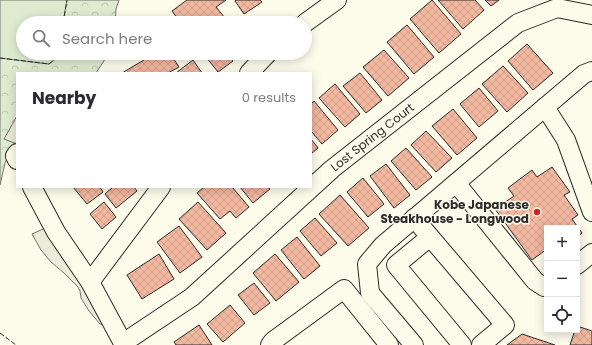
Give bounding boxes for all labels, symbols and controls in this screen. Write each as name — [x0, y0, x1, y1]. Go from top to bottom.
search box — [16, 16, 312, 60]
icon: search — [30, 27, 52, 49]
text: Search here — [62, 28, 152, 49]
text: Nearby — [32, 86, 96, 110]
text: 0 results — [242, 88, 296, 107]
street label: Lost Spring Court — [327, 99, 417, 175]
place label: Kobe Japanese Steakhouse - Longwood — [380, 196, 530, 227]
marker: Kobe Japanese Steakhouse - Longwood — [532, 207, 542, 217]
map controls — [544, 225, 580, 333]
button: + — [544, 225, 580, 261]
button: − — [544, 261, 580, 297]
button: locate — [544, 297, 580, 333]

